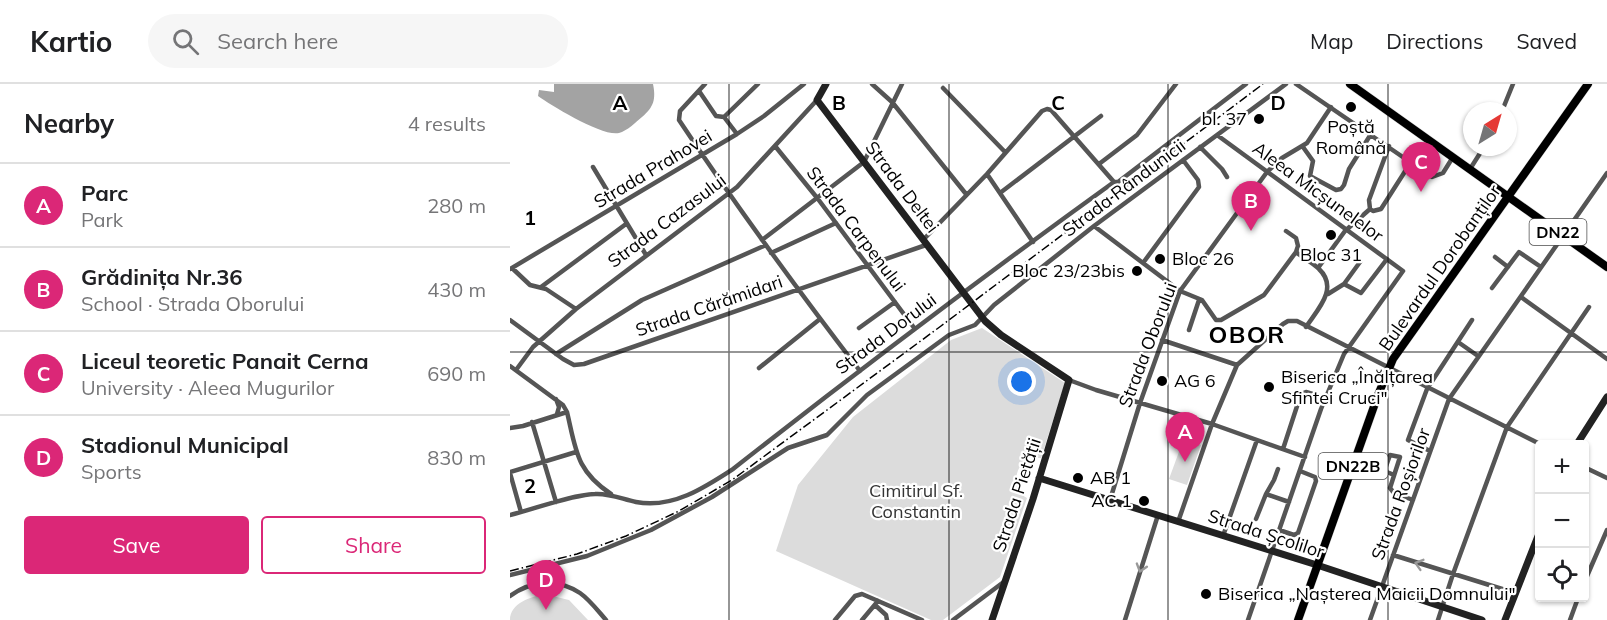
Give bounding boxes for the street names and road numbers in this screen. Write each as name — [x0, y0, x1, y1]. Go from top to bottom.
street label: Strada Prahovei — [589, 124, 716, 213]
street label: Strada Rândunicii — [1058, 134, 1190, 241]
street label: Strada Deltei — [860, 136, 944, 237]
street label: Aleea Micșunelelor — [1248, 136, 1389, 247]
street label: Strada Carpenului — [802, 162, 911, 296]
street label: Strada Cazasului — [603, 169, 730, 273]
street label: Bulevardul Dorobanților — [1373, 180, 1506, 355]
road number: DN22 — [1530, 219, 1586, 245]
street label: Strada Cărămidari — [632, 270, 785, 341]
street label: Strada Oborului — [1113, 279, 1182, 411]
street label: Strada Dorului — [831, 288, 941, 379]
street label: Strada Roșiorilor — [1366, 424, 1435, 563]
street label: Strada Pietății — [987, 435, 1046, 555]
road number: DN22B — [1318, 453, 1388, 479]
street label: Strada Școlilor — [1205, 504, 1328, 563]

